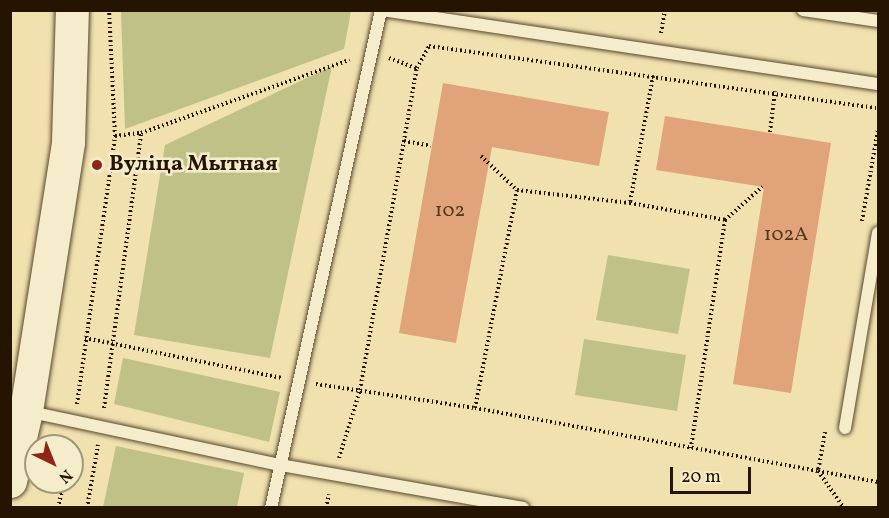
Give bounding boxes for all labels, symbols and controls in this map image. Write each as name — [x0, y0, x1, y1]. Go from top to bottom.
place label: Вуліца Мытная — [109, 152, 278, 178]
marker: Вуліца Мытная — [90, 158, 104, 172]
house number: 102 — [435, 199, 465, 223]
house number: 102А — [764, 223, 808, 247]
north arrow — [24, 434, 84, 494]
scale bar — [673, 455, 754, 493]
text: N — [53, 464, 77, 488]
text: 20 m — [681, 465, 721, 490]

